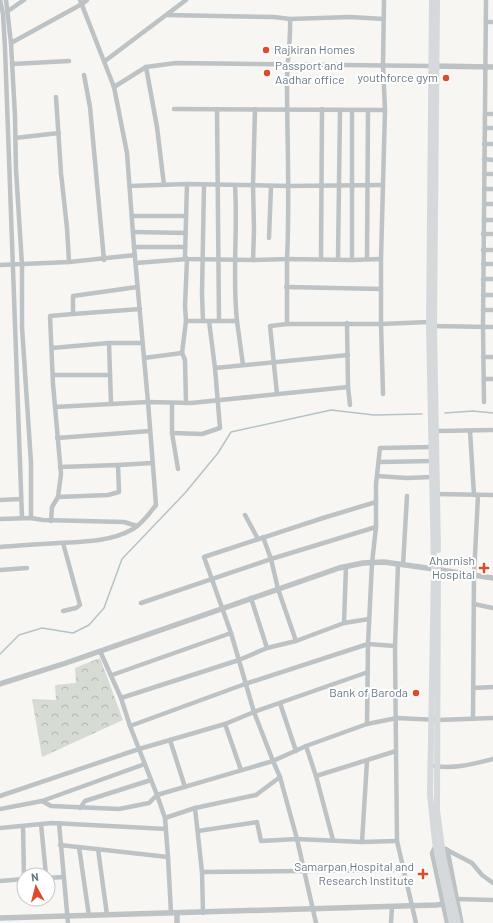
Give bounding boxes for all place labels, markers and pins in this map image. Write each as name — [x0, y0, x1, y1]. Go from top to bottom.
place label: Rajkiran Homes — [274, 42, 355, 56]
marker: Rajkiran Homes — [261, 45, 271, 55]
place label: Passport and Aadhar office — [275, 58, 345, 86]
marker: Passport and Aadhar office — [262, 68, 272, 78]
place label: youthforce gym — [357, 70, 438, 84]
marker: youthforce gym — [441, 73, 451, 83]
place label: Aharnish Hospital — [429, 553, 475, 581]
marker: Aharnish Hospital — [478, 562, 490, 574]
place label: Bank of Baroda — [329, 685, 408, 699]
marker: Bank of Baroda — [411, 688, 421, 698]
place label: Samarpan Hospital and Research Institute — [294, 859, 414, 887]
marker: Samarpan Hospital and Research Institute — [417, 868, 429, 880]

